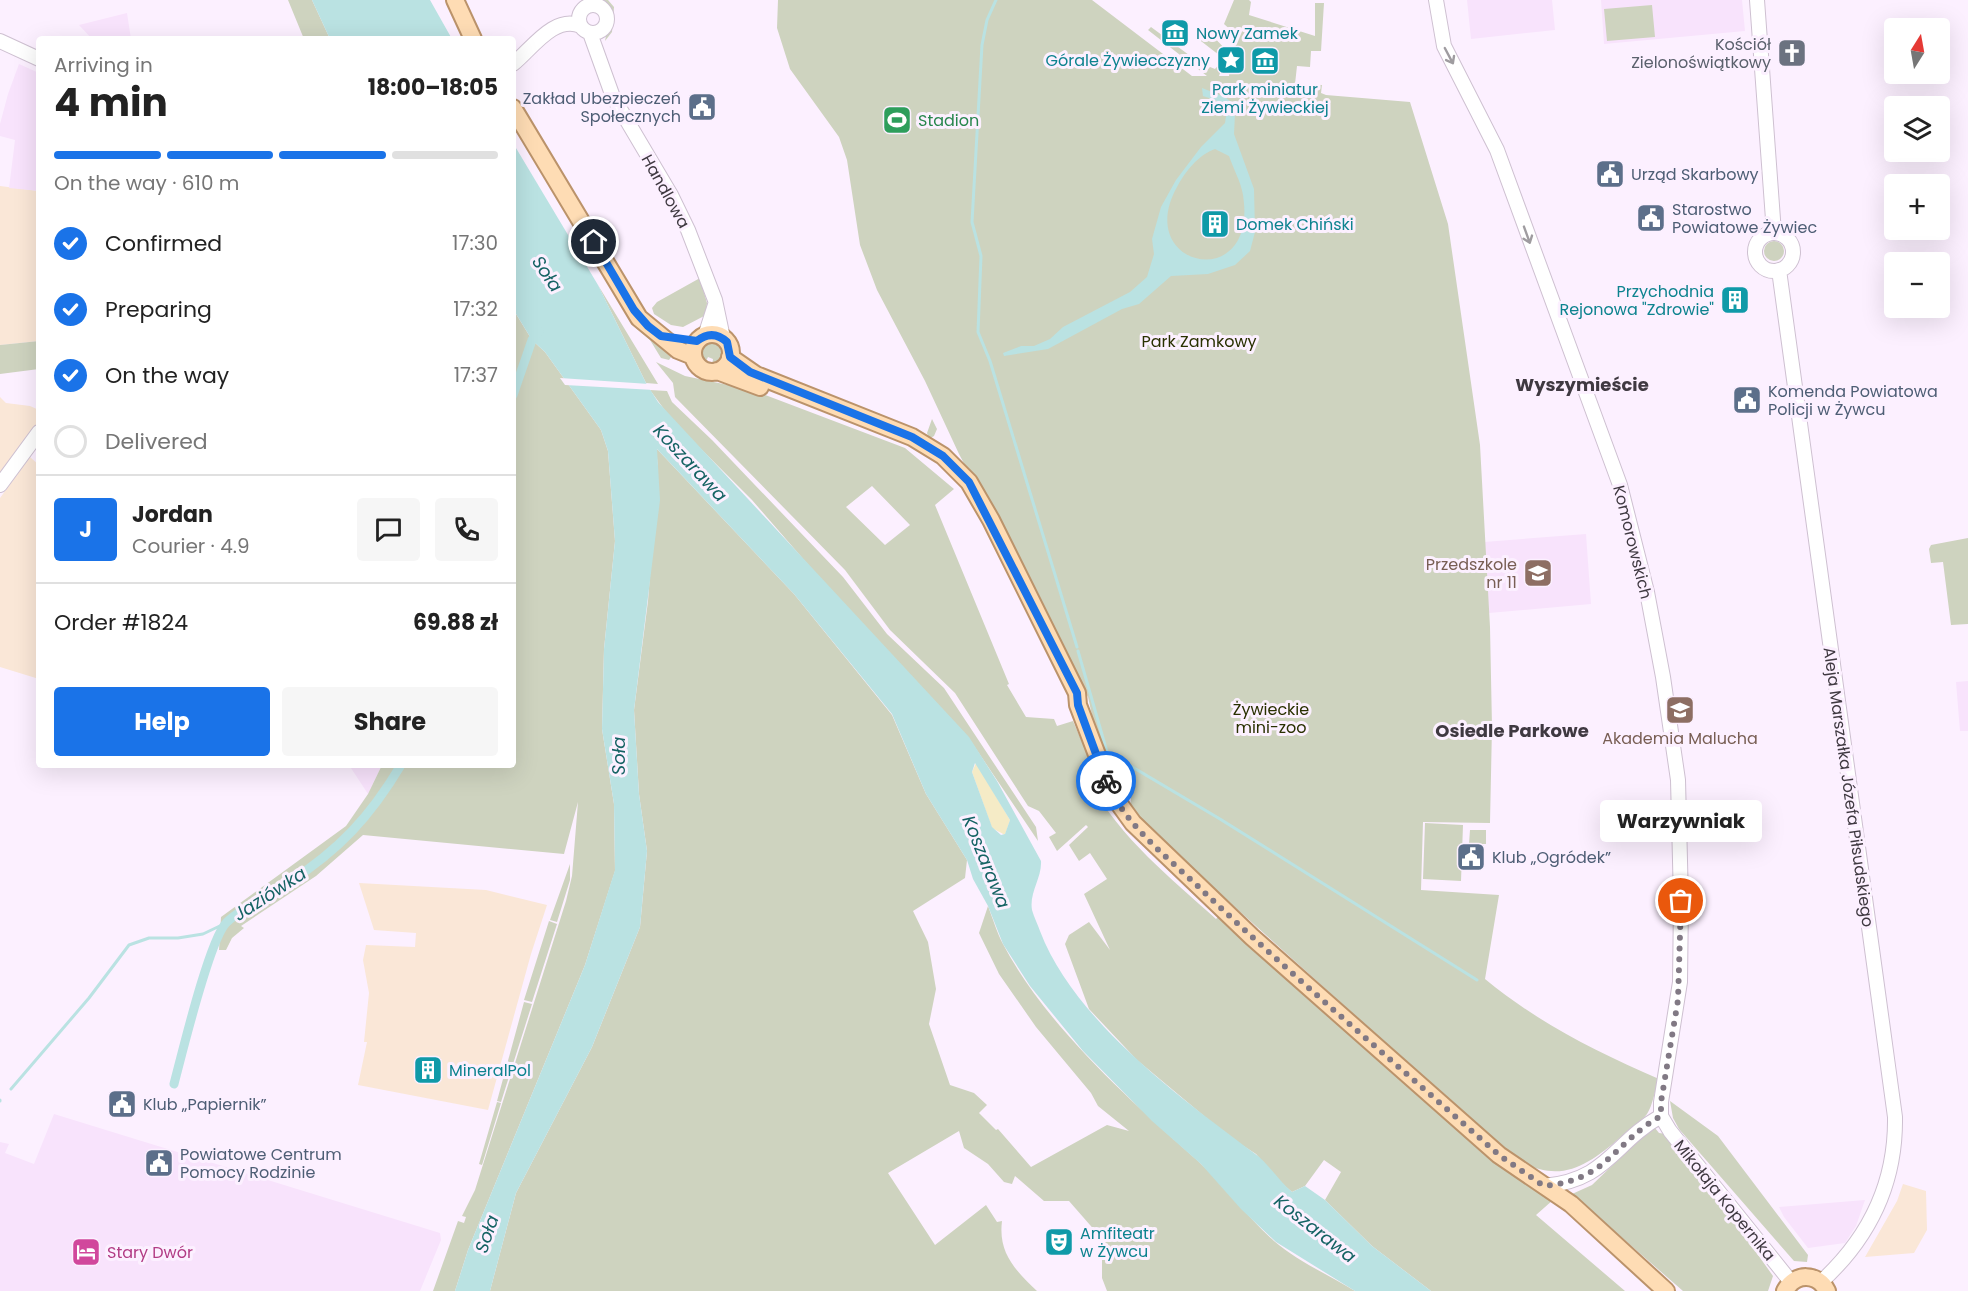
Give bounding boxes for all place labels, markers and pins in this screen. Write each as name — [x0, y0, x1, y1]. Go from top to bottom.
museum icon: Nowy Zamek — [1159, 17, 1191, 49]
place label: Nowy Zamek — [1196, 22, 1299, 45]
place label: Kościół Zielonoświątkowy — [1631, 33, 1771, 74]
church icon: Kościół Zielonoświątkowy — [1776, 37, 1808, 69]
place icon: Górale Żywiecczyzny — [1215, 44, 1247, 76]
museum icon: Park miniatur Ziemi Żywieckiej — [1249, 45, 1281, 77]
place label: Górale Żywiecczyzny — [1046, 49, 1210, 72]
place label: Park miniatur Ziemi Żywieckiej — [1201, 78, 1329, 119]
place label: Zakład Ubezpieczeń Społecznych — [523, 87, 681, 128]
public building icon: Zakład Ubezpieczeń Społecznych — [686, 91, 718, 123]
sports icon: Stadion — [881, 104, 913, 136]
place label: Stadion — [918, 109, 979, 132]
public building icon: Urząd Skarbowy — [1594, 158, 1626, 190]
place label: Urząd Skarbowy — [1631, 163, 1759, 186]
place label: Starostwo Powiatowe Żywiec — [1672, 198, 1817, 239]
public building icon: Starostwo Powiatowe Żywiec — [1635, 202, 1667, 234]
building icon: Domek Chiński — [1199, 208, 1231, 240]
place label: Domek Chiński — [1236, 213, 1354, 236]
pin — [568, 216, 619, 267]
place label: Przychodnia Rejonowa "Zdrowie" — [1559, 280, 1714, 321]
building icon: Przychodnia Rejonowa "Zdrowie" — [1719, 284, 1751, 316]
place label: Komenda Powiatowa Policji w Żywcu — [1768, 380, 1938, 421]
public building icon: Komenda Powiatowa Policji w Żywcu — [1731, 384, 1763, 416]
place label: Przedszkole nr 11 — [1426, 553, 1517, 594]
school or university icon: Przedszkole nr 11 — [1522, 557, 1554, 589]
school or university icon: Akademia Malucha — [1664, 694, 1696, 726]
place label: Akademia Malucha — [1602, 727, 1758, 750]
callout: Warzywniak — [1600, 799, 1762, 841]
public building icon: Klub „Ogródek” — [1455, 841, 1487, 873]
place label: Klub „Ogródek” — [1492, 846, 1611, 869]
pin — [1655, 875, 1706, 926]
building icon: MineralPol — [412, 1054, 444, 1086]
place label: MineralPol — [449, 1059, 531, 1082]
public building icon: Klub „Papiernik” — [106, 1088, 138, 1120]
place label: Klub „Papiernik” — [143, 1093, 267, 1116]
place label: Powiatowe Centrum Pomocy Rodzinie — [180, 1143, 342, 1184]
public building icon: Powiatowe Centrum Pomocy Rodzinie — [143, 1147, 175, 1179]
place label: Amfiteatr w Żywcu — [1080, 1222, 1155, 1263]
theatre icon: Amfiteatr w Żywcu — [1043, 1226, 1075, 1258]
hotel icon: Stary Dwór — [70, 1236, 102, 1268]
place label: Stary Dwór — [107, 1241, 193, 1264]

